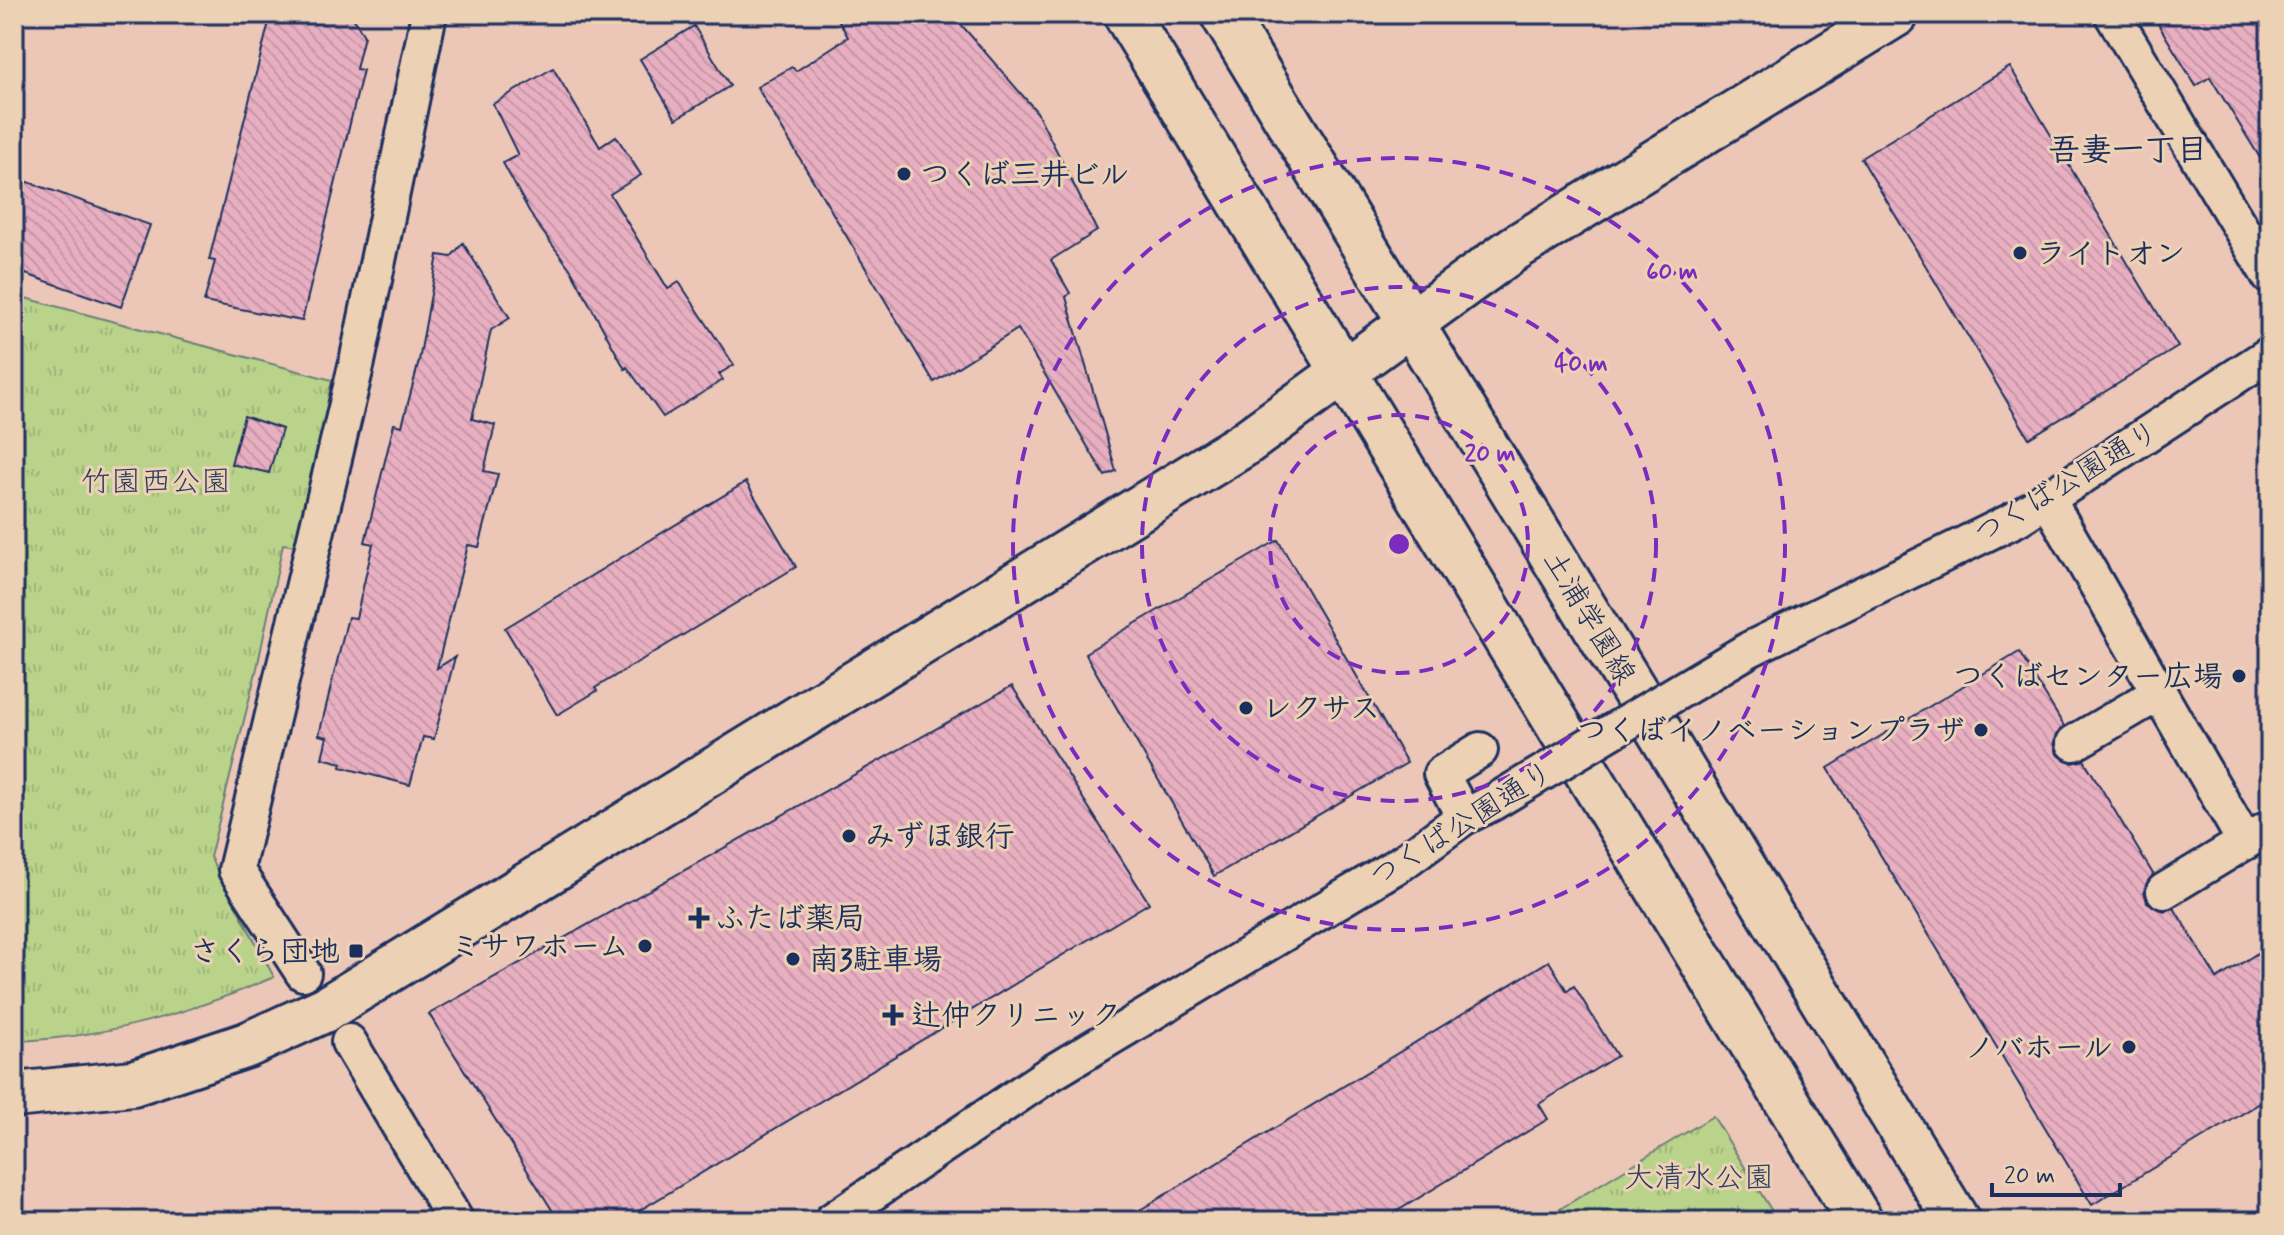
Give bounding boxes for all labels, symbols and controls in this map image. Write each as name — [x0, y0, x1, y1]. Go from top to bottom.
district label: 吾妻一丁目 — [2048, 130, 2208, 172]
place label: つくば三井ビル — [920, 156, 1129, 195]
marker: つくば三井ビル — [895, 165, 913, 183]
place label: ライトオン — [2036, 235, 2185, 274]
marker: ライトオン — [2011, 244, 2029, 262]
text: 60 m — [1646, 257, 1698, 288]
text: 40 m — [1554, 349, 1608, 380]
street label: つくば公園通り — [1967, 412, 2167, 554]
text: 20 m — [1464, 439, 1516, 470]
park label: 竹園西公園 — [81, 463, 231, 502]
centre of rings — [1385, 530, 1413, 558]
street label: 土浦学園線 — [1533, 543, 1644, 692]
place label: つくばセンター広場 — [1953, 658, 2223, 697]
marker: つくばセンター広場 — [2230, 667, 2248, 685]
place label: レクサス — [1262, 690, 1380, 729]
marker: レクサス — [1237, 699, 1255, 717]
place label: つくばイノベーションプラザ — [1577, 712, 1965, 751]
marker: つくばイノベーションプラザ — [1972, 721, 1990, 739]
street label: つくば公園通り — [1362, 753, 1561, 897]
place label: みずほ銀行 — [865, 818, 1014, 857]
marker: みずほ銀行 — [840, 827, 858, 845]
place label: ふたば薬局 — [715, 900, 865, 939]
marker: ふたば薬局 — [690, 909, 708, 927]
place label: ミサワホーム — [450, 928, 629, 967]
place label: さくら団地 — [190, 933, 340, 972]
marker: ミサワホーム — [636, 937, 654, 955]
place label: 南3駐車場 — [809, 941, 943, 980]
marker: さくら団地 — [347, 942, 365, 960]
marker: 南3駐車場 — [784, 950, 802, 968]
place label: 辻仲クリニック — [911, 997, 1121, 1036]
marker: 辻仲クリニック — [882, 1004, 904, 1026]
place label: ノバホール — [1964, 1029, 2113, 1068]
marker: ノバホール — [2120, 1038, 2138, 1056]
scale bar — [1992, 1147, 2120, 1197]
park label: 大清水公園 — [1624, 1159, 1774, 1198]
text: 20 m — [2004, 1161, 2055, 1192]

